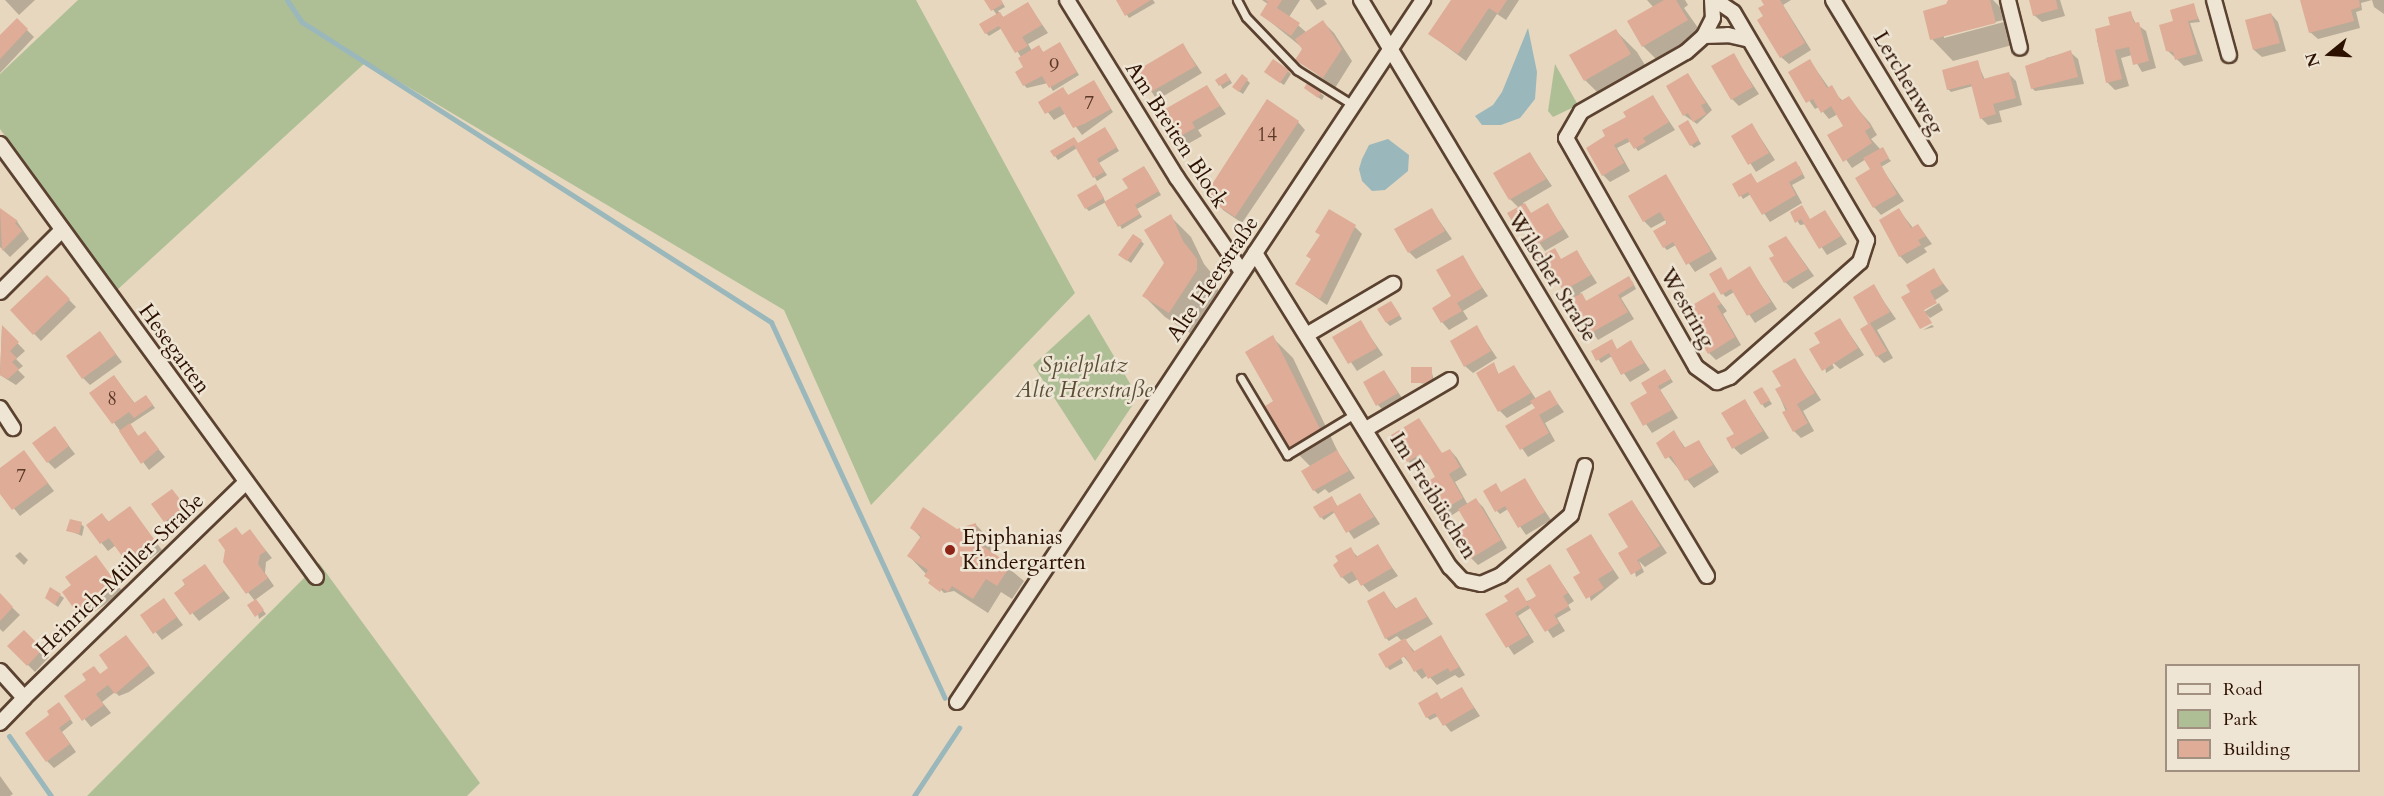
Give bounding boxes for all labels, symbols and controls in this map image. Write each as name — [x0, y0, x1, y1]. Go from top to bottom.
north arrow — [2300, 24, 2360, 84]
street label: Lerchenweg — [1867, 27, 1949, 139]
text: N — [2300, 50, 2325, 70]
house number: 9 — [1049, 53, 1059, 77]
street label: Am Breiten Block — [1119, 57, 1233, 213]
house number: 7 — [1084, 90, 1094, 114]
house number: 14 — [1257, 122, 1277, 146]
street label: Wilscher Straße — [1502, 207, 1602, 347]
street label: Alte Heerstraße — [1161, 211, 1265, 347]
street label: Westring — [1654, 263, 1720, 353]
street label: Hesegarten — [132, 299, 216, 399]
park label: Spielplatz Alte Heerstraße — [1015, 352, 1153, 404]
house number: 8 — [107, 386, 117, 410]
street label: Im Freibüschen — [1383, 428, 1483, 564]
house number: 7 — [16, 463, 26, 487]
street label: Heinrich-Müller-Straße — [30, 488, 210, 662]
place label: Epiphanias Kindergarten — [962, 524, 1086, 576]
marker: Epiphanias Kindergarten — [943, 543, 957, 557]
legend — [2165, 664, 2360, 772]
text: Road — [2223, 677, 2263, 702]
text: Park — [2223, 707, 2258, 732]
text: Building — [2223, 737, 2290, 762]

